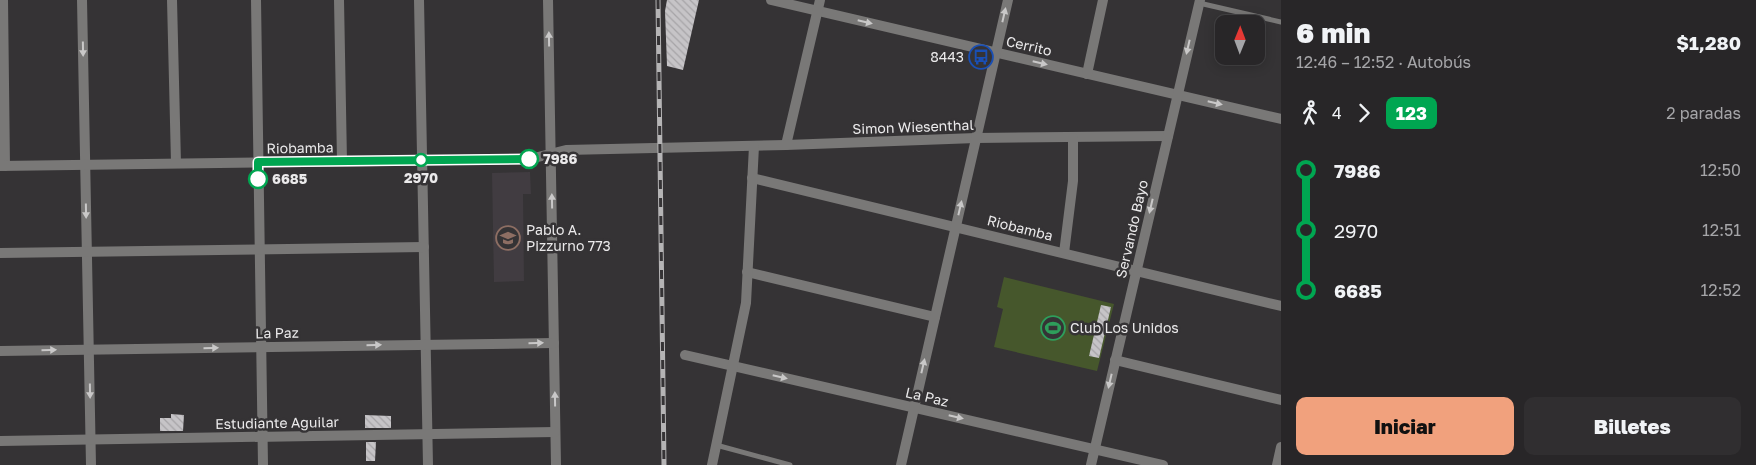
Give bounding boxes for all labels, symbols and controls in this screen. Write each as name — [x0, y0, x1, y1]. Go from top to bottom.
one-way arrow — [1000, 8, 1008, 23]
north arrow — [1215, 15, 1265, 65]
map controls — [1215, 15, 1265, 65]
text: 6 min — [1296, 16, 1371, 49]
one-way arrow — [857, 18, 872, 26]
one-way arrow — [545, 31, 553, 47]
text: $1,280 — [1676, 31, 1741, 54]
street label: Cerrito — [1005, 32, 1054, 59]
one-way arrow — [1184, 40, 1192, 55]
one-way arrow — [80, 41, 88, 57]
bus stop icon: 8443 — [968, 44, 994, 70]
place label: 8443 — [930, 48, 964, 65]
text: 12:46 – 12:52 · Autobús — [1296, 52, 1471, 72]
one-way arrow — [1032, 59, 1047, 67]
icon: walk — [1296, 99, 1324, 127]
icon: forward — [1350, 99, 1378, 127]
one-way arrow — [1208, 100, 1224, 108]
text: 123 — [1396, 102, 1427, 124]
text: 4 — [1332, 103, 1342, 123]
text: 2 paradas — [1666, 103, 1741, 123]
street label: Simon Wiesenthal — [852, 116, 974, 137]
street label: Riobamba — [266, 138, 334, 157]
marker: 7986 — [519, 149, 539, 169]
place label: 7986 — [543, 150, 577, 167]
marker: 2970 — [414, 153, 428, 167]
text: 7986 — [1334, 159, 1381, 182]
text: 12:50 — [1700, 160, 1741, 180]
marker: 6685 — [248, 169, 268, 189]
place label: 2970 — [404, 169, 438, 186]
place label: 6685 — [272, 170, 308, 187]
street label: Servando Bayo — [1112, 178, 1151, 280]
one-way arrow — [548, 193, 556, 209]
one-way arrow — [1147, 198, 1155, 213]
one-way arrow — [956, 200, 964, 215]
one-way arrow — [83, 203, 91, 219]
street label: Riobamba — [986, 211, 1055, 244]
text: 2970 — [1334, 219, 1378, 242]
text: 12:51 — [1702, 220, 1741, 240]
place label: Pablo A. Pizzurno 773 — [526, 221, 611, 254]
school or university icon: Pablo A. Pizzurno 773 — [495, 225, 521, 251]
text: 6685 — [1334, 279, 1382, 302]
text: 12:52 — [1701, 280, 1741, 300]
sports icon: Club Los Unidos — [1040, 315, 1066, 341]
place label: Club Los Unidos — [1070, 319, 1179, 336]
street label: La Paz — [255, 324, 299, 341]
one-way arrow — [528, 339, 544, 347]
one-way arrow — [366, 341, 382, 349]
one-way arrow — [203, 344, 219, 352]
one-way arrow — [41, 346, 57, 354]
one-way arrow — [919, 359, 927, 374]
one-way arrow — [773, 373, 788, 381]
one-way arrow — [1106, 373, 1114, 388]
one-way arrow — [86, 383, 94, 399]
street label: La Paz — [904, 383, 950, 410]
one-way arrow — [551, 391, 559, 407]
button: Iniciar — [1296, 397, 1514, 455]
button: Billetes — [1524, 397, 1741, 455]
street label: Estudiante Aguilar — [215, 413, 340, 432]
one-way arrow — [948, 413, 963, 421]

